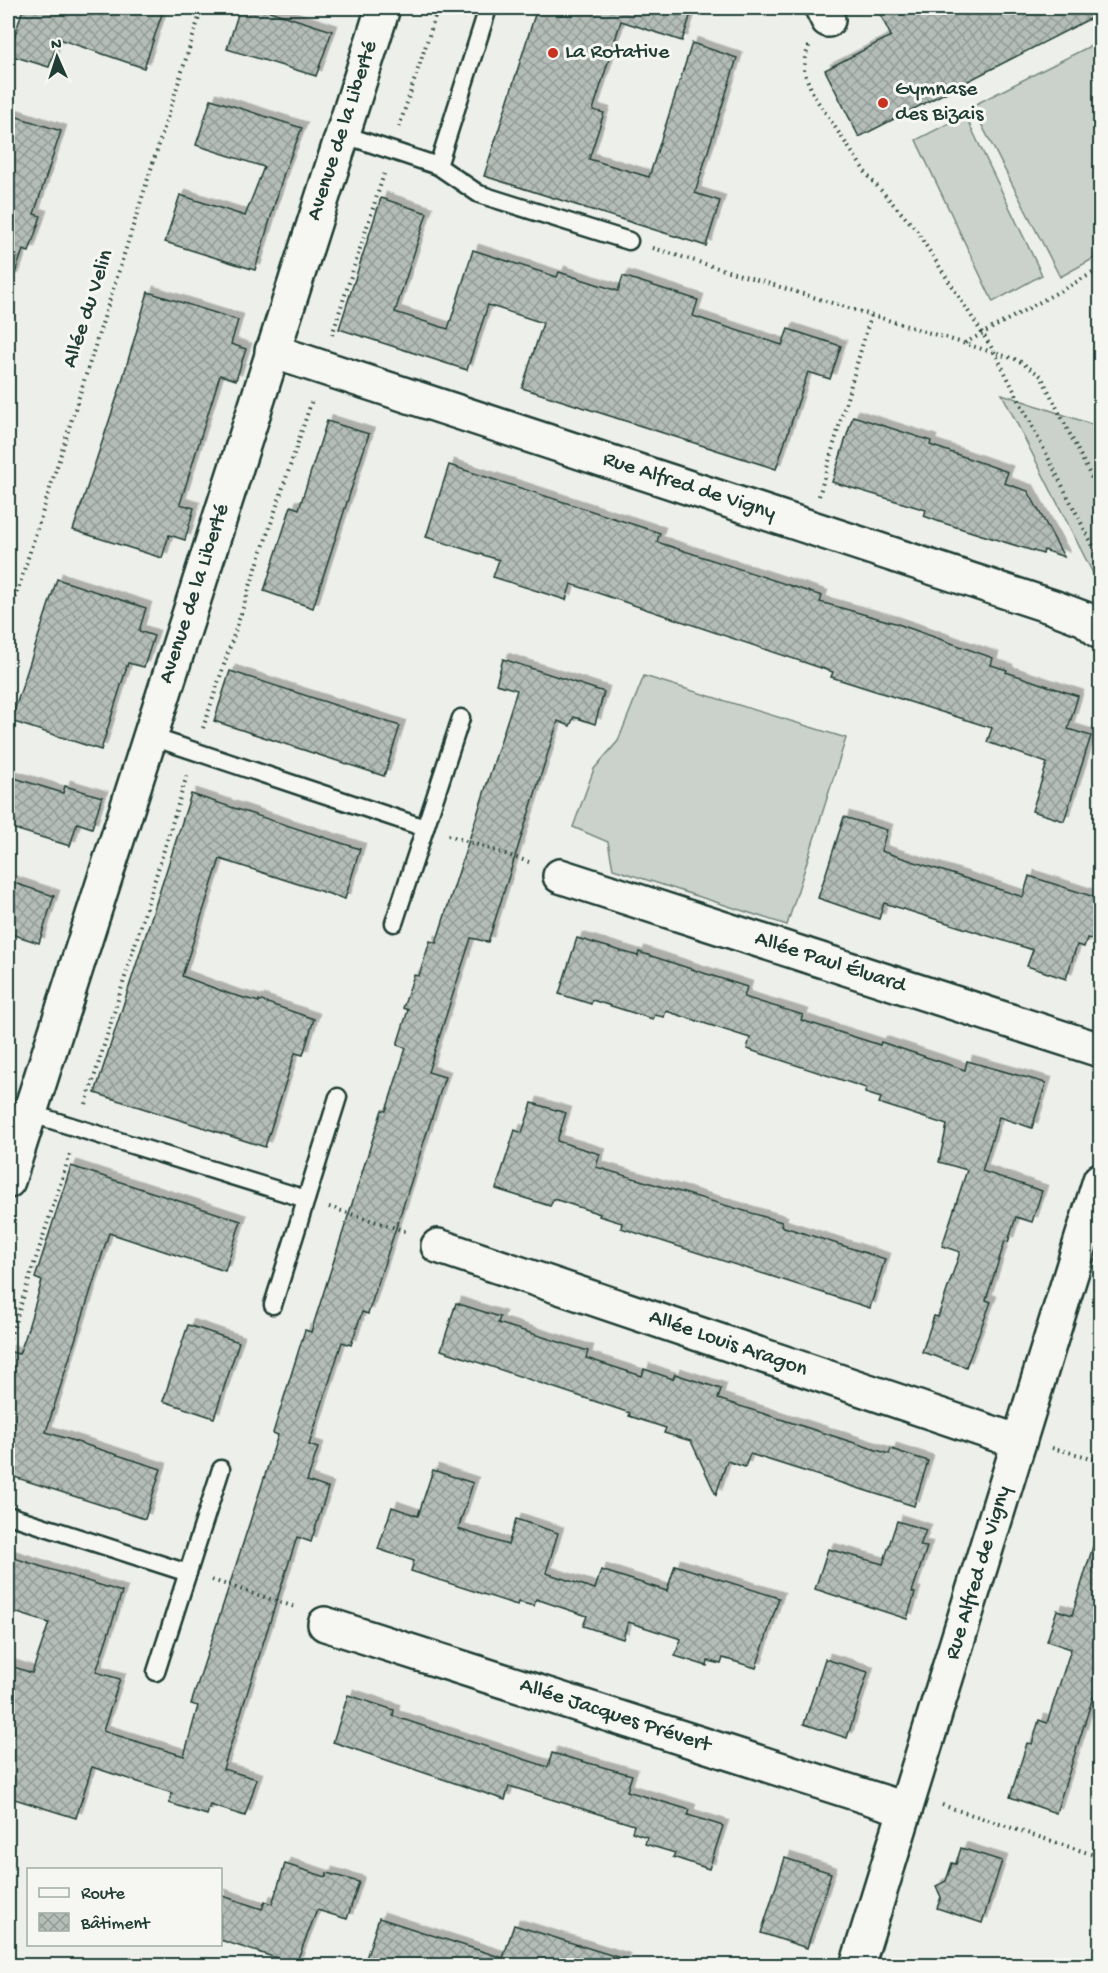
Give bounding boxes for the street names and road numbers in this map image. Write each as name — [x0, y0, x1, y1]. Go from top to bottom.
street label: Avenue de la Liberté — [302, 37, 384, 224]
street label: Allée du Velin — [58, 246, 120, 371]
street label: Rue Alfred de Vigny — [599, 447, 779, 527]
street label: Avenue de la Liberté — [154, 500, 236, 687]
street label: Allée Paul Éluard — [751, 926, 911, 1000]
street label: Allée Louis Aragon — [645, 1305, 811, 1383]
street label: Rue Alfred de Vigny — [940, 1483, 1018, 1663]
street label: Allée Jacques Prévert — [516, 1673, 716, 1760]

